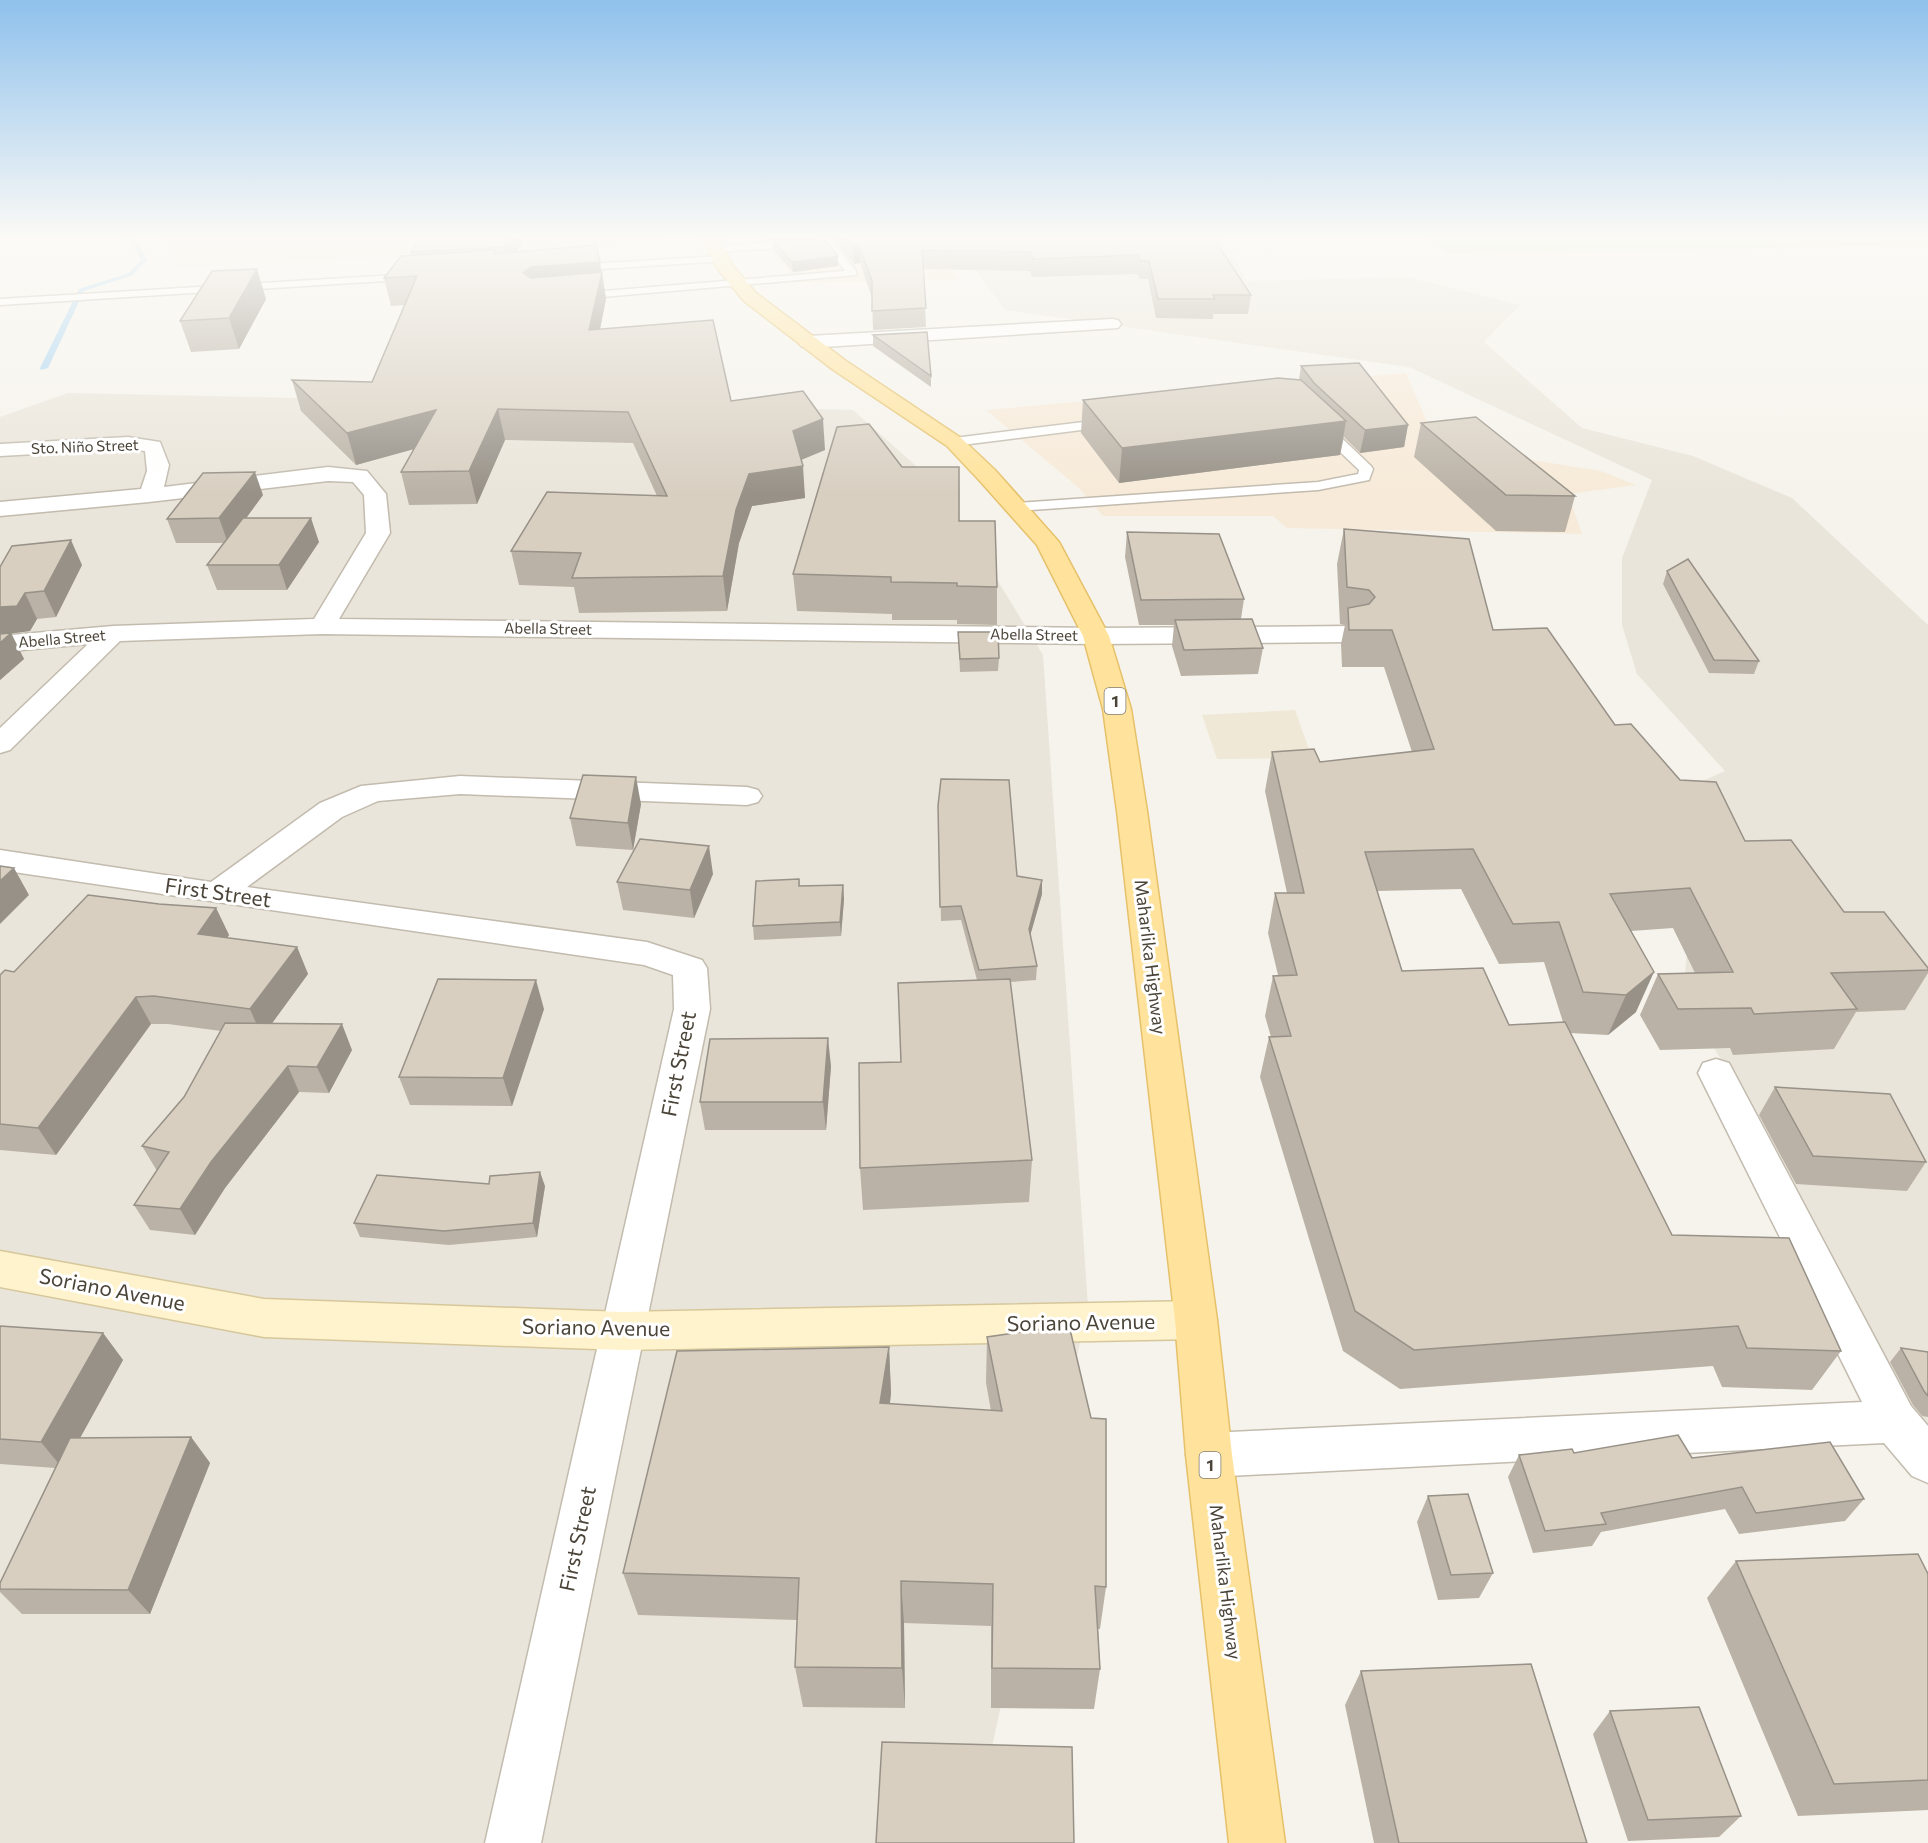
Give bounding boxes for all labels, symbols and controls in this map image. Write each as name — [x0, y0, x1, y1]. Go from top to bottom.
street label: Sto. Niño Street — [31, 435, 139, 457]
street label: Abella Street — [504, 618, 592, 638]
street label: Abella Street — [990, 624, 1078, 644]
street label: Abella Street — [17, 625, 106, 651]
road number: 1 — [1104, 688, 1126, 714]
street label: First Street — [164, 872, 273, 911]
street label: Maharlika Highway — [1131, 878, 1171, 1036]
street label: First Street — [655, 1009, 700, 1119]
street label: Soriano Avenue — [37, 1262, 187, 1315]
street label: Soriano Avenue — [1007, 1308, 1155, 1335]
street label: Soriano Avenue — [522, 1313, 670, 1340]
road number: 1 — [1200, 1452, 1220, 1478]
street label: First Street — [553, 1484, 600, 1594]
street label: Maharlika Highway — [1206, 1503, 1246, 1661]

